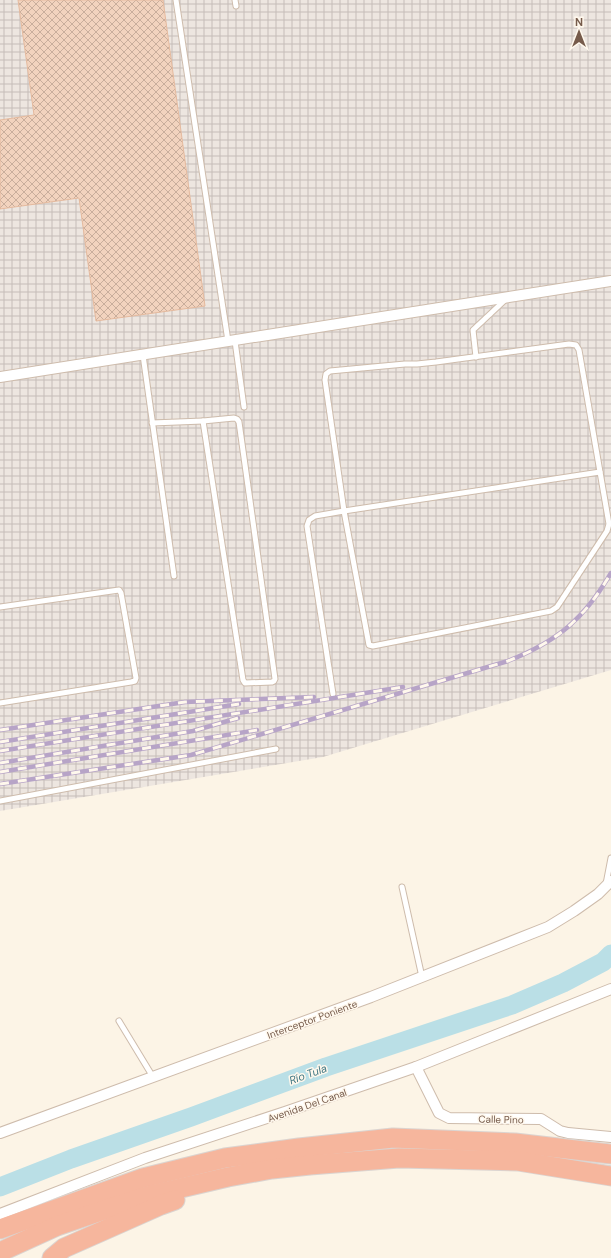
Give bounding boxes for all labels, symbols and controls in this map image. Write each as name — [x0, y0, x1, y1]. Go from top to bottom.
north arrow — [559, 12, 599, 52]
text: N — [575, 15, 583, 29]
street label: Interceptor Poniente — [265, 997, 359, 1042]
water label: Río Tula — [287, 1061, 329, 1087]
street label: Avenida Del Canal — [266, 1086, 348, 1125]
street label: Calle Pino — [478, 1113, 524, 1126]

